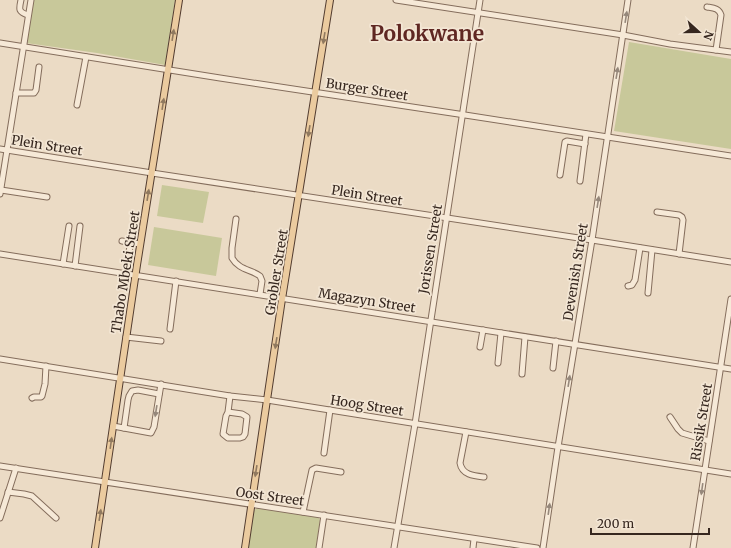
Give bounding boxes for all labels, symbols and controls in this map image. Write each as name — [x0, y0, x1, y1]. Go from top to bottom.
one-way arrow — [623, 11, 629, 23]
north arrow — [679, 12, 719, 52]
district label: Polokwane — [370, 20, 484, 47]
one-way arrow — [170, 29, 176, 41]
text: N — [700, 29, 716, 42]
one-way arrow — [321, 32, 327, 45]
one-way arrow — [614, 67, 620, 79]
street label: Burger Street — [325, 75, 409, 104]
one-way arrow — [160, 98, 166, 110]
one-way arrow — [306, 125, 312, 137]
street label: Plein Street — [10, 131, 84, 160]
street label: Plein Street — [330, 181, 404, 210]
one-way arrow — [145, 189, 151, 201]
one-way arrow — [595, 195, 601, 208]
street label: Jorissen Street — [415, 203, 446, 296]
street label: Thabo Mbeki Street — [107, 210, 144, 335]
street label: Devenish Street — [559, 222, 592, 322]
street label: Grobler Street — [261, 228, 292, 316]
street label: Magazyn Street — [317, 284, 417, 317]
one-way arrow — [273, 337, 279, 349]
one-way arrow — [566, 375, 572, 387]
street label: Rissik Street — [687, 382, 716, 462]
street label: Hoog Street — [329, 391, 405, 420]
one-way arrow — [153, 405, 159, 417]
one-way arrow — [108, 437, 114, 449]
one-way arrow — [253, 465, 259, 477]
street label: Oost Street — [235, 483, 305, 510]
one-way arrow — [699, 483, 705, 495]
one-way arrow — [546, 503, 552, 515]
one-way arrow — [97, 509, 103, 521]
scale bar — [591, 510, 709, 536]
text: 200 m — [597, 516, 634, 531]

